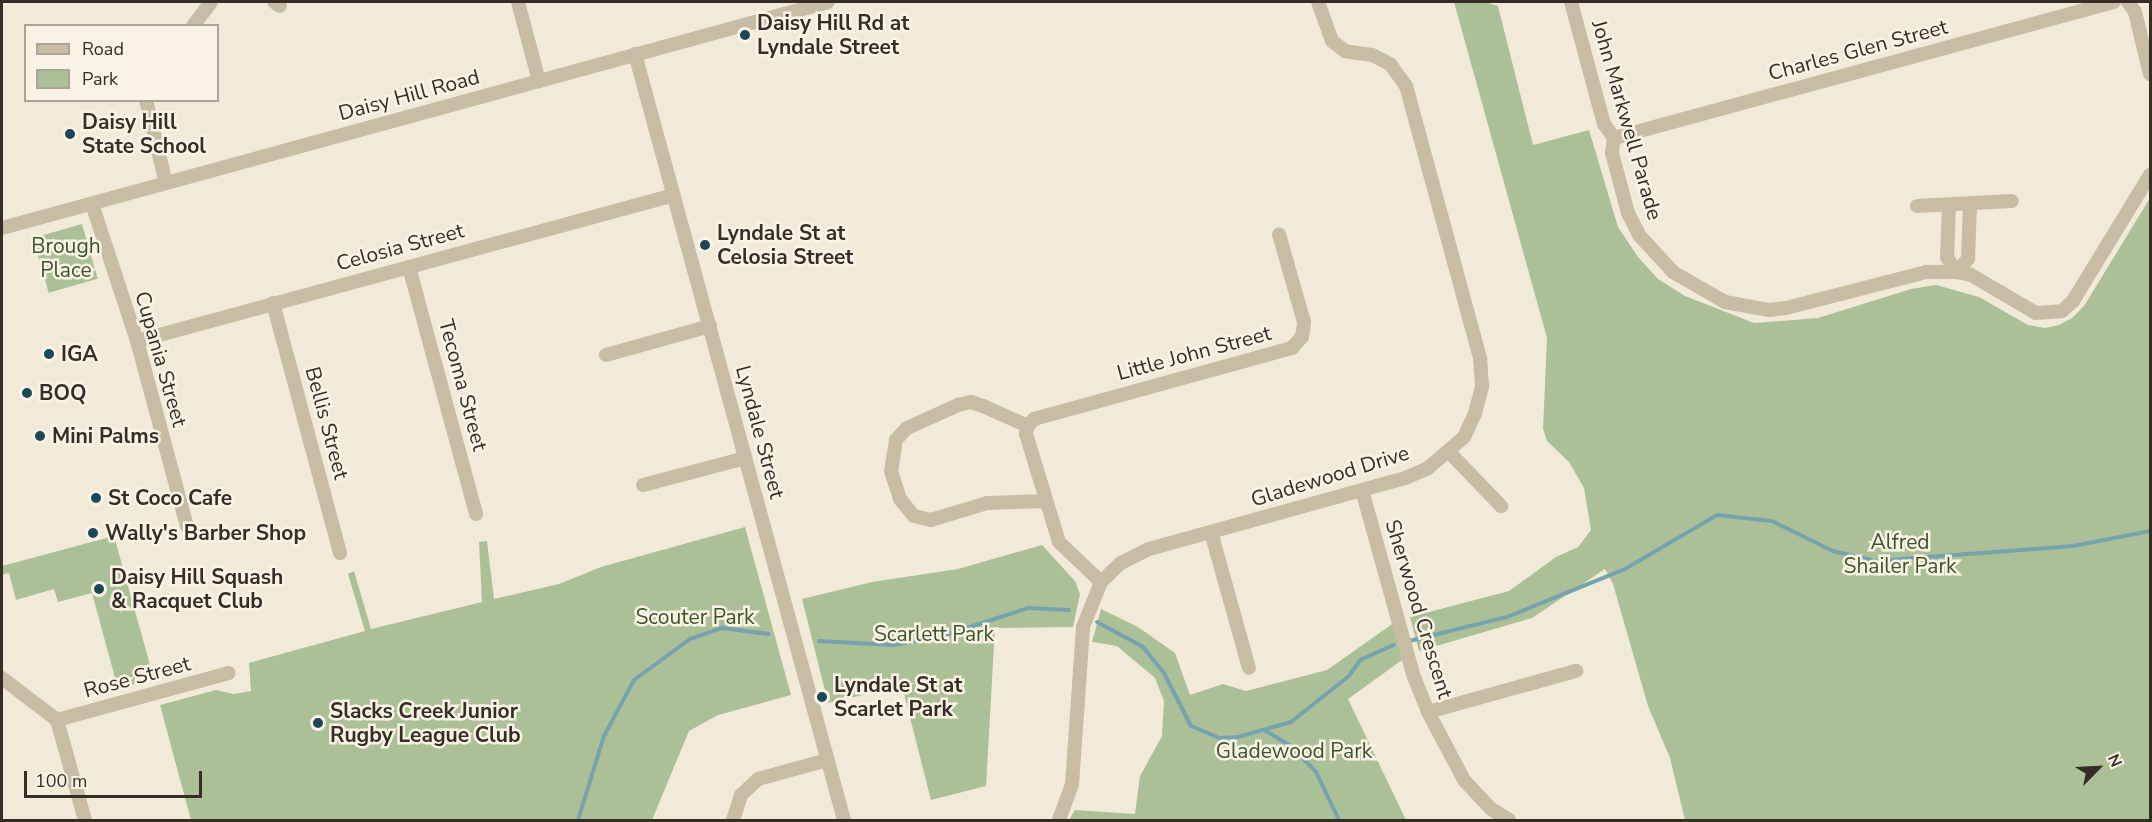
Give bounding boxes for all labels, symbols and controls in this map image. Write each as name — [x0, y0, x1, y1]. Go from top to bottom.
place label: Daisy Hill Rd at Lyndale Street — [757, 10, 909, 60]
street label: Charles Glen Street — [1766, 14, 1950, 86]
street label: John Markwell Parade — [1586, 17, 1668, 223]
legend — [24, 24, 219, 102]
marker: Daisy Hill Rd at Lyndale Street — [738, 28, 752, 42]
text: Road — [82, 37, 124, 61]
street label: Daisy Hill Road — [336, 64, 482, 126]
text: Park — [82, 67, 118, 91]
place label: Daisy Hill State School — [82, 109, 206, 159]
marker: Daisy Hill State School — [63, 127, 77, 141]
street label: Celosia Street — [333, 218, 467, 276]
place label: Lyndale St at Celosia Street — [717, 220, 853, 270]
park label: Brough Place — [31, 233, 101, 283]
marker: Lyndale St at Celosia Street — [698, 238, 712, 252]
street label: Cupania Street — [130, 288, 192, 430]
street label: Tecoma Street — [433, 316, 493, 454]
street label: Little John Street — [1114, 320, 1274, 386]
place label: IGA — [61, 341, 98, 367]
marker: IGA — [42, 347, 56, 361]
street label: Lyndale Street — [730, 363, 790, 501]
street label: Bellis Street — [300, 364, 354, 482]
place label: BOQ — [39, 380, 86, 406]
marker: BOQ — [20, 386, 34, 400]
place label: Mini Palms — [52, 423, 159, 449]
marker: Mini Palms — [33, 429, 47, 443]
street label: Gladewood Drive — [1248, 440, 1412, 512]
place label: St Coco Cafe — [108, 485, 232, 511]
marker: St Coco Cafe — [89, 491, 103, 505]
street label: Sherwood Crescent — [1380, 517, 1458, 701]
place label: Wally's Barber Shop — [105, 520, 306, 546]
marker: Wally's Barber Shop — [86, 526, 100, 540]
park label: Alfred Shailer Park — [1844, 529, 1956, 579]
place label: Daisy Hill Squash & Racquet Club — [111, 564, 283, 614]
marker: Daisy Hill Squash & Racquet Club — [92, 582, 106, 596]
park label: Scouter Park — [635, 604, 755, 630]
park label: Scarlett Park — [874, 621, 994, 647]
street label: Rose Street — [81, 651, 193, 703]
place label: Lyndale St at Scarlet Park — [834, 672, 962, 722]
marker: Lyndale St at Scarlet Park — [815, 690, 829, 704]
place label: Slacks Creek Junior Rugby League Club — [330, 698, 521, 748]
marker: Slacks Creek Junior Rugby League Club — [311, 716, 325, 730]
park label: Gladewood Park — [1216, 738, 1372, 764]
north arrow — [2068, 738, 2128, 798]
text: N — [2102, 751, 2127, 771]
scale bar — [27, 759, 206, 797]
text: 100 m — [35, 769, 87, 793]

